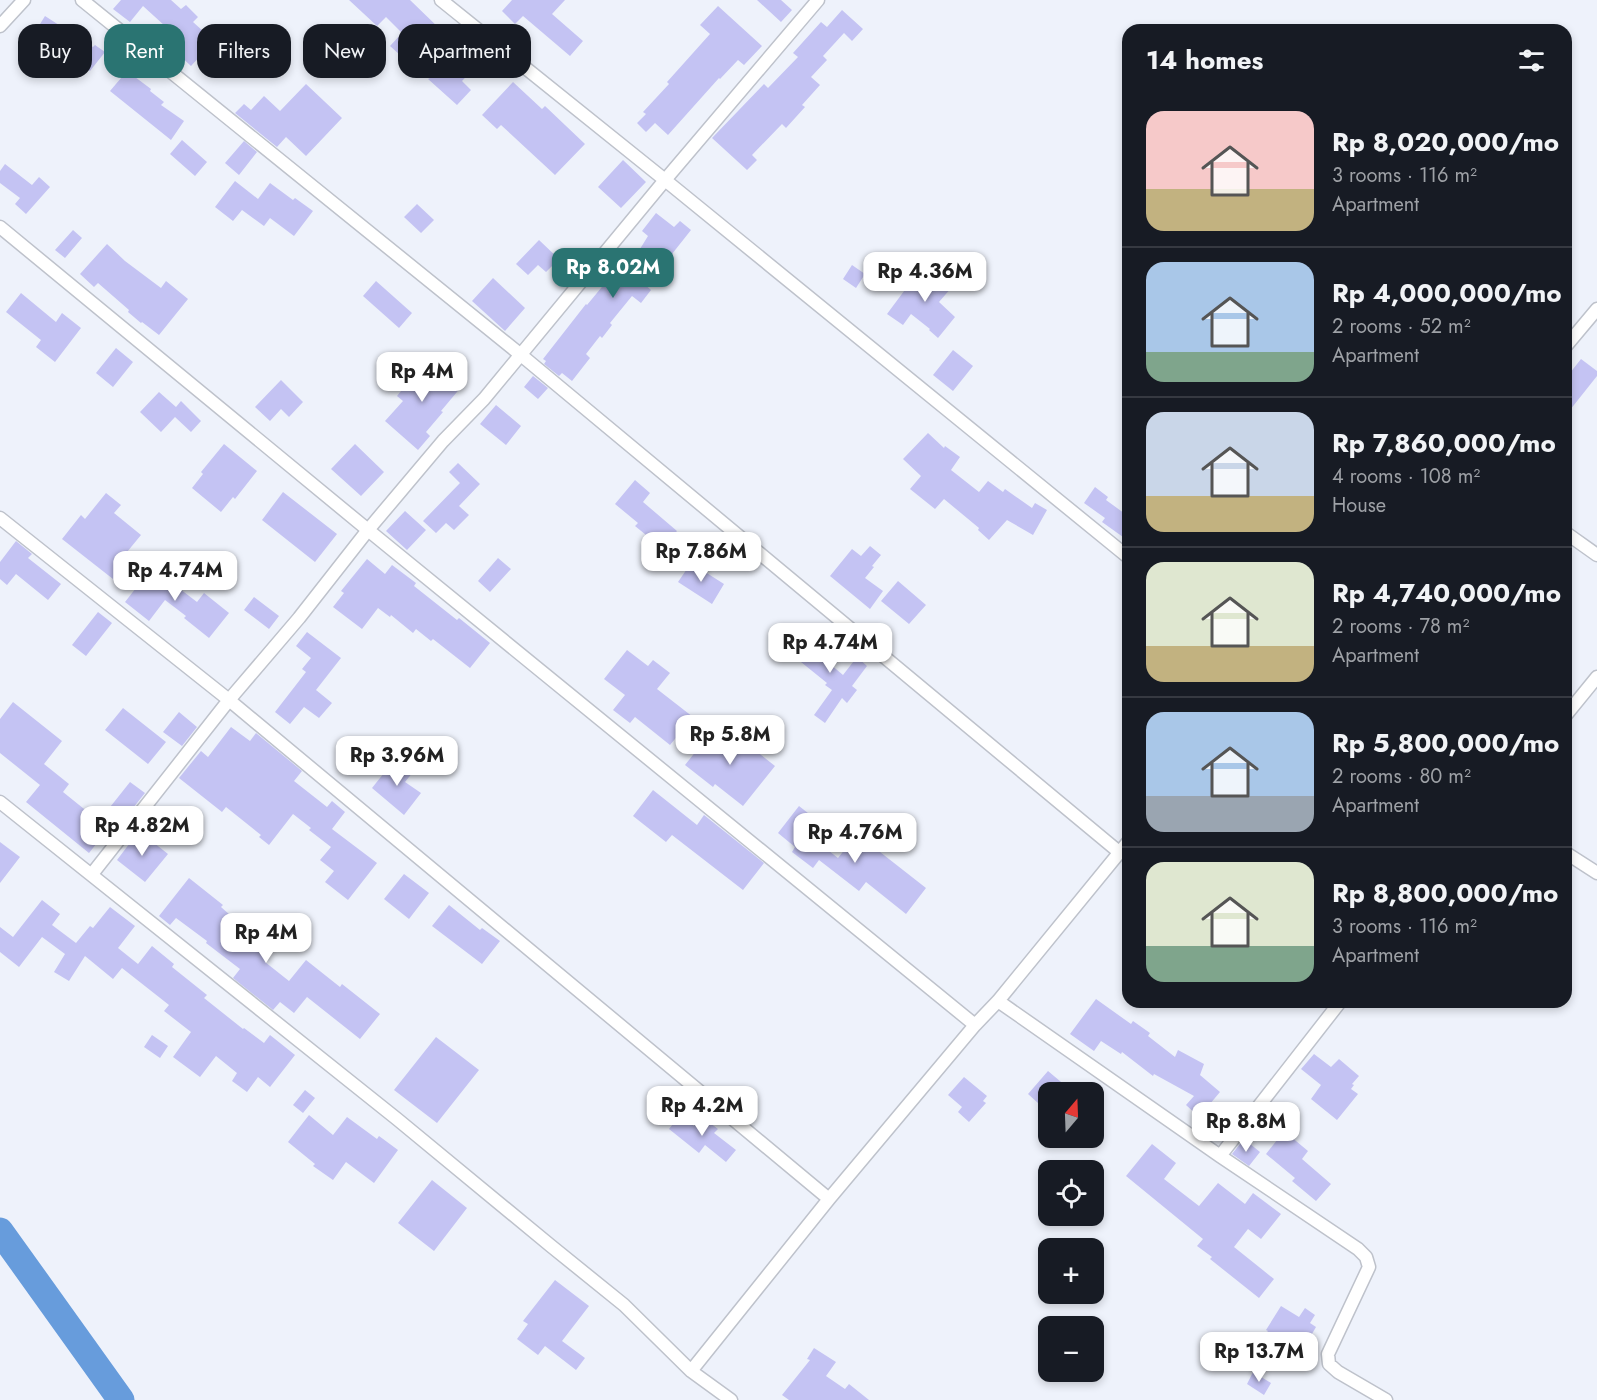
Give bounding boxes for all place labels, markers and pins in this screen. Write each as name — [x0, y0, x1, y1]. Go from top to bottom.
pin: Rp 8.02M — [551, 248, 675, 299]
pin: Rp 4.36M — [863, 252, 987, 303]
pin: Rp 4M — [380, 352, 464, 403]
pin: Rp 7.86M — [639, 532, 763, 583]
pin: Rp 4.74M — [113, 551, 237, 602]
pin: Rp 4.74M — [768, 623, 892, 674]
pin: Rp 5.8M — [675, 715, 785, 766]
pin: Rp 3.96M — [335, 736, 459, 787]
pin: Rp 4.82M — [80, 806, 204, 857]
pin: Rp 4.76M — [793, 813, 917, 864]
pin: Rp 4M — [224, 913, 308, 964]
pin: Rp 4.2M — [647, 1086, 757, 1137]
pin: Rp 8.8M — [1191, 1102, 1301, 1153]
pin: Rp 13.7M — [1197, 1332, 1321, 1383]

